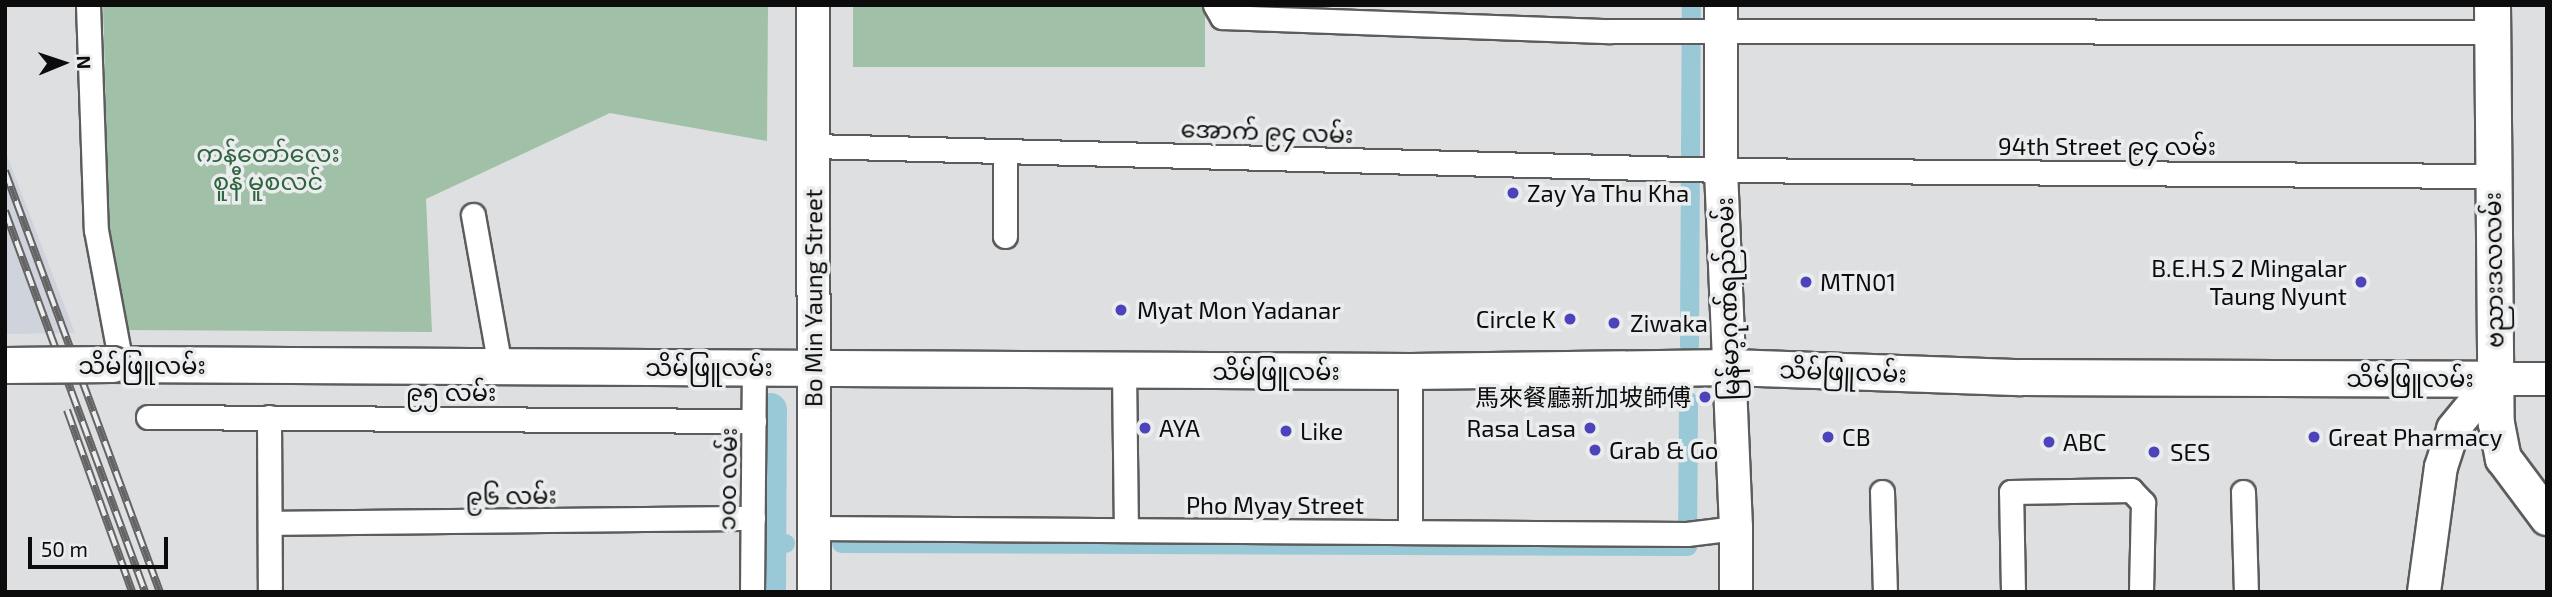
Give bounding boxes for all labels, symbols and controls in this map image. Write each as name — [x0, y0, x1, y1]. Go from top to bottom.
north arrow — [28, 28, 98, 98]
text: N — [73, 55, 96, 70]
street label: အောက် ၉၄ လမ်း — [1180, 114, 1354, 148]
street label: 94th Street ၉၄ လမ်း — [1998, 132, 2216, 160]
park label: ကန်တော်လေး စူနီ မူစလင် — [196, 139, 340, 195]
place label: Zay Ya Thu Kha — [1527, 179, 1691, 207]
marker: Zay Ya Thu Kha — [1505, 185, 1521, 201]
street label: Bo Min Yaung Street — [799, 189, 827, 407]
street label: ဗညားဒလလမ်း — [2477, 192, 2509, 348]
street label: မြန်မာ့ဂုဏ်ရည်လမ်း — [1709, 197, 1745, 401]
place label: B.E.H.S 2 Mingalar Taung Nyunt — [2151, 254, 2347, 310]
place label: MTN01 — [1820, 268, 1896, 296]
marker: MTN01 — [1798, 274, 1814, 290]
marker: B.E.H.S 2 Mingalar Taung Nyunt — [2353, 274, 2369, 290]
place label: Myat Mon Yadanar — [1137, 296, 1341, 324]
marker: Myat Mon Yadanar — [1111, 300, 1131, 320]
place label: Circle K — [1476, 305, 1556, 333]
place label: Ziwaka — [1630, 309, 1708, 337]
marker: Circle K — [1562, 311, 1578, 327]
marker: Ziwaka — [1604, 313, 1624, 333]
street label: သိမ်ဖြူလမ်း — [78, 351, 206, 379]
street label: သိမ်ဖြူလမ်း — [645, 353, 773, 381]
street label: သိမ်ဖြူလမ်း — [1779, 354, 1907, 388]
street label: သိမ်ဖြူလမ်း — [1212, 357, 1340, 385]
street label: သိမ်ဖြူလမ်း — [2346, 364, 2474, 392]
street label: ၉၅ လမ်း — [406, 378, 496, 406]
place label: 馬來餐廳新加坡師傅 — [1475, 383, 1691, 411]
marker: 馬來餐廳新加坡師傅 — [1697, 389, 1713, 405]
place label: AYA — [1159, 414, 1200, 442]
place label: Rasa Lasa — [1466, 414, 1576, 442]
place label: Like — [1300, 417, 1343, 445]
marker: AYA — [1137, 420, 1153, 436]
marker: Rasa Lasa — [1582, 420, 1598, 436]
marker: Like — [1278, 423, 1294, 439]
place label: CB — [1842, 423, 1871, 451]
place label: Great Pharmacy — [2328, 423, 2502, 451]
street label: ၁၀၀ လမ်း — [712, 427, 742, 531]
place label: ABC — [2063, 428, 2106, 456]
marker: CB — [1820, 429, 1836, 445]
marker: Great Pharmacy — [2306, 429, 2322, 445]
marker: ABC — [2041, 434, 2057, 450]
place label: Grab & Go — [1609, 436, 1718, 464]
place label: SES — [2170, 438, 2210, 466]
marker: Grab & Go — [1587, 442, 1603, 458]
marker: SES — [2144, 442, 2164, 462]
street label: ၉၆ လမ်း — [465, 480, 557, 510]
street label: Pho Myay Street — [1186, 491, 1364, 519]
scale bar — [32, 524, 172, 568]
text: 50 m — [41, 536, 88, 561]

